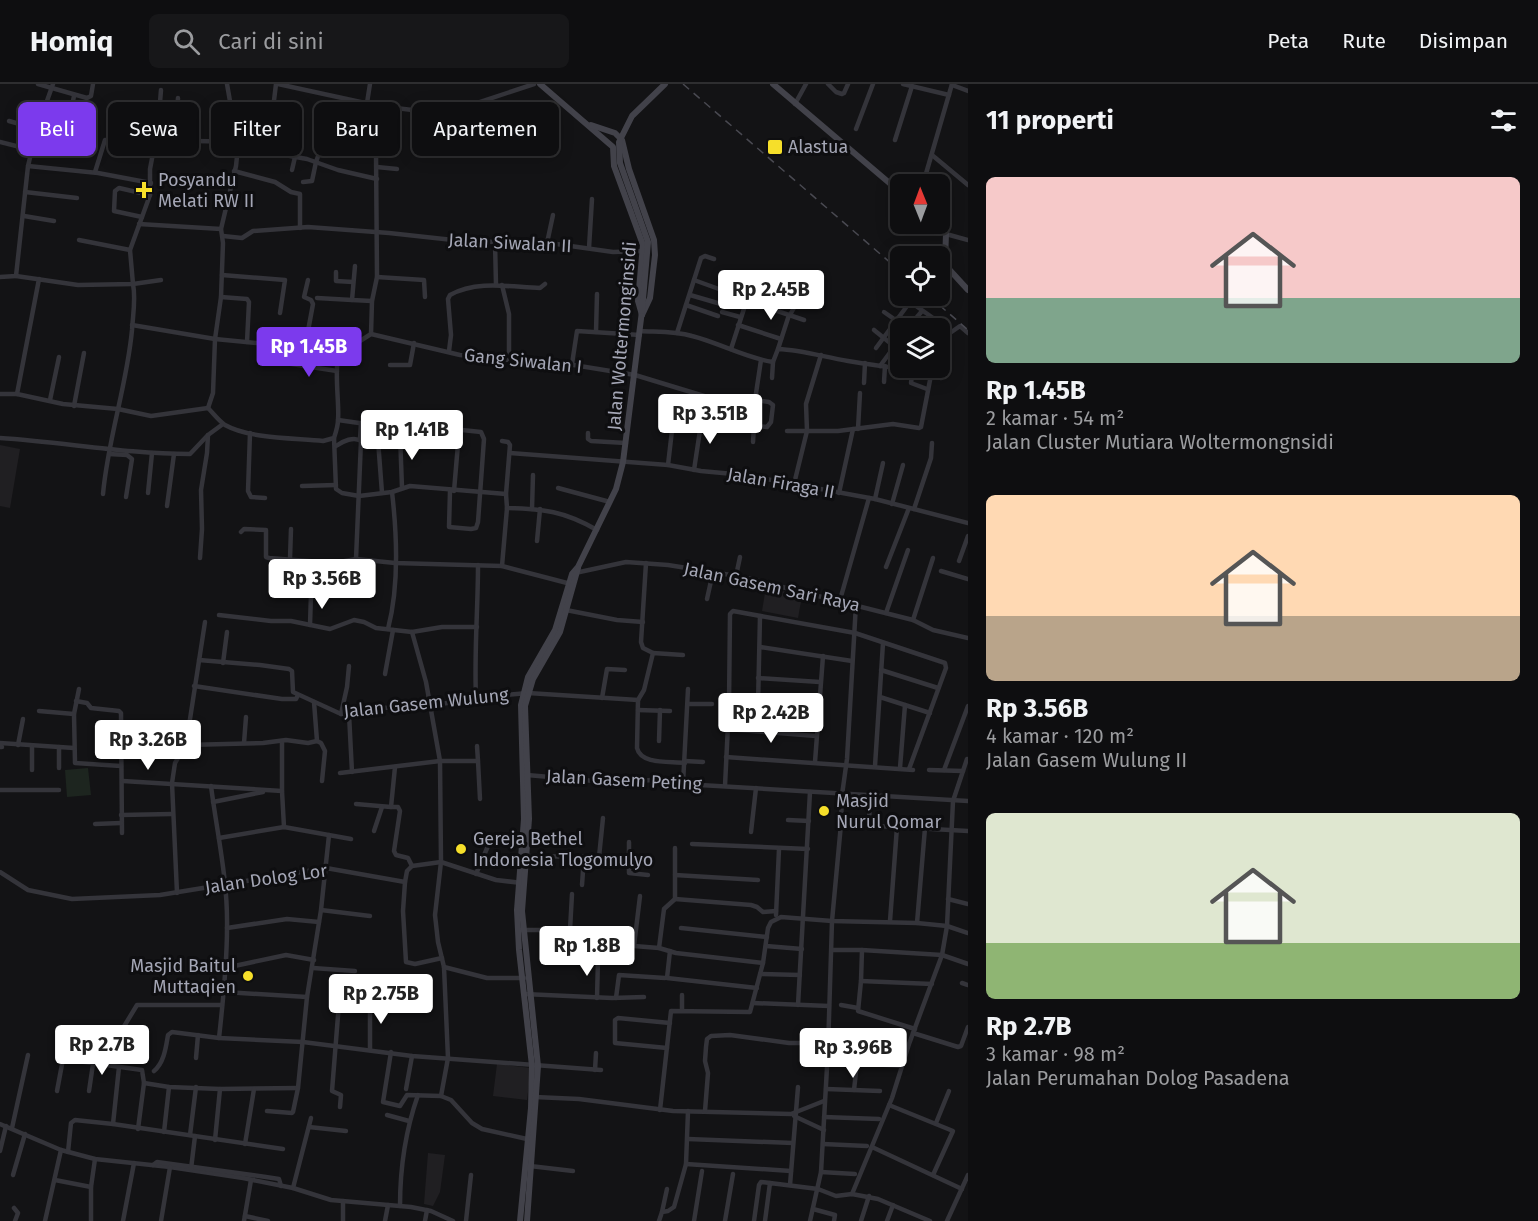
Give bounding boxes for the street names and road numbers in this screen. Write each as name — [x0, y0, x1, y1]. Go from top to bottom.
street label: Jalan Siwalan II — [448, 229, 572, 257]
street label: Jalan Woltermonginsidi — [603, 241, 641, 431]
street label: Gang Siwalan I — [463, 344, 583, 378]
street label: Jalan Firaga II — [726, 463, 836, 503]
street label: Jalan Gasem Sari Raya — [682, 558, 862, 616]
street label: Jalan Gasem Wulung — [342, 683, 510, 723]
street label: Jalan Gasem Peting — [546, 765, 703, 795]
street label: Jalan Dolog Lor — [203, 860, 329, 898]

